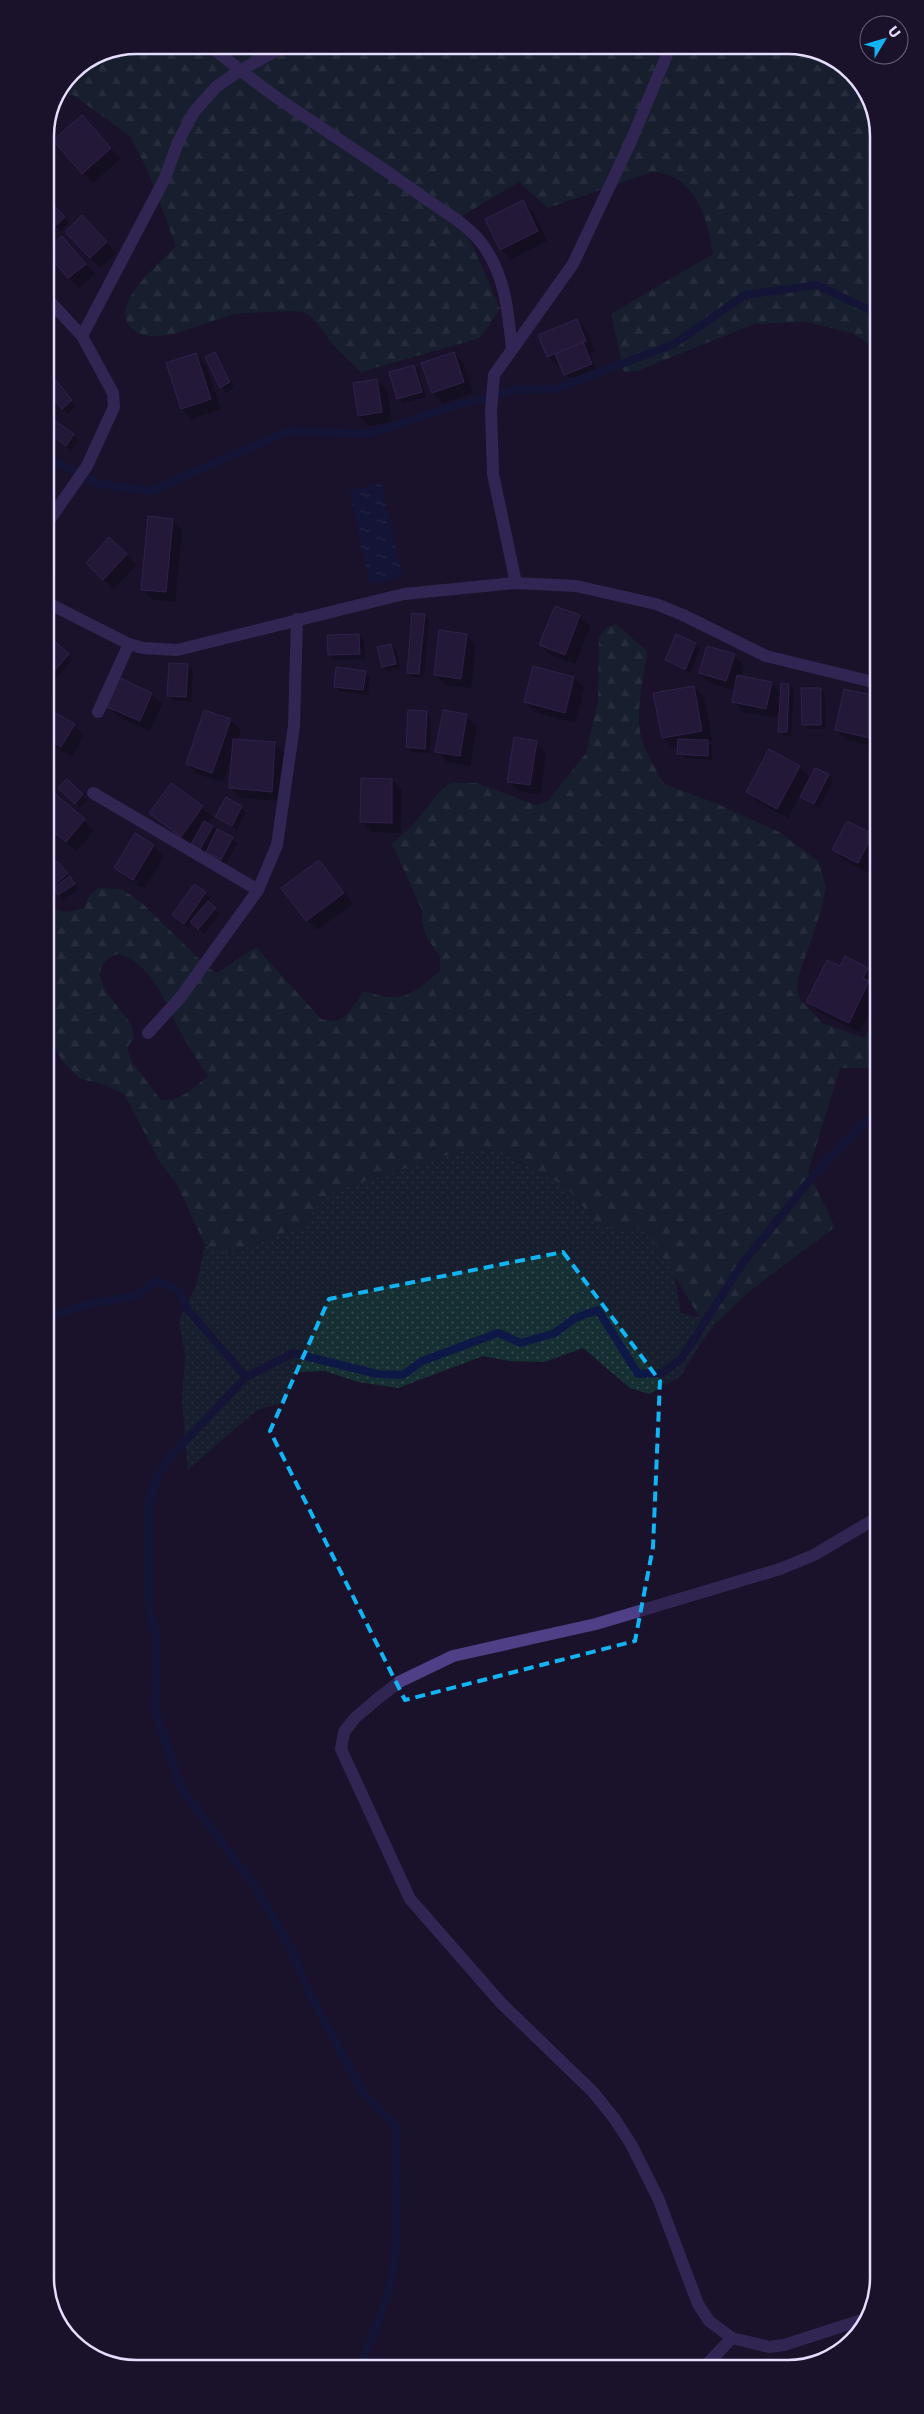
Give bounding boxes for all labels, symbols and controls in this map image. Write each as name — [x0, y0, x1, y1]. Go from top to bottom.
north arrow — [859, 15, 909, 65]
text: U — [885, 22, 904, 41]

